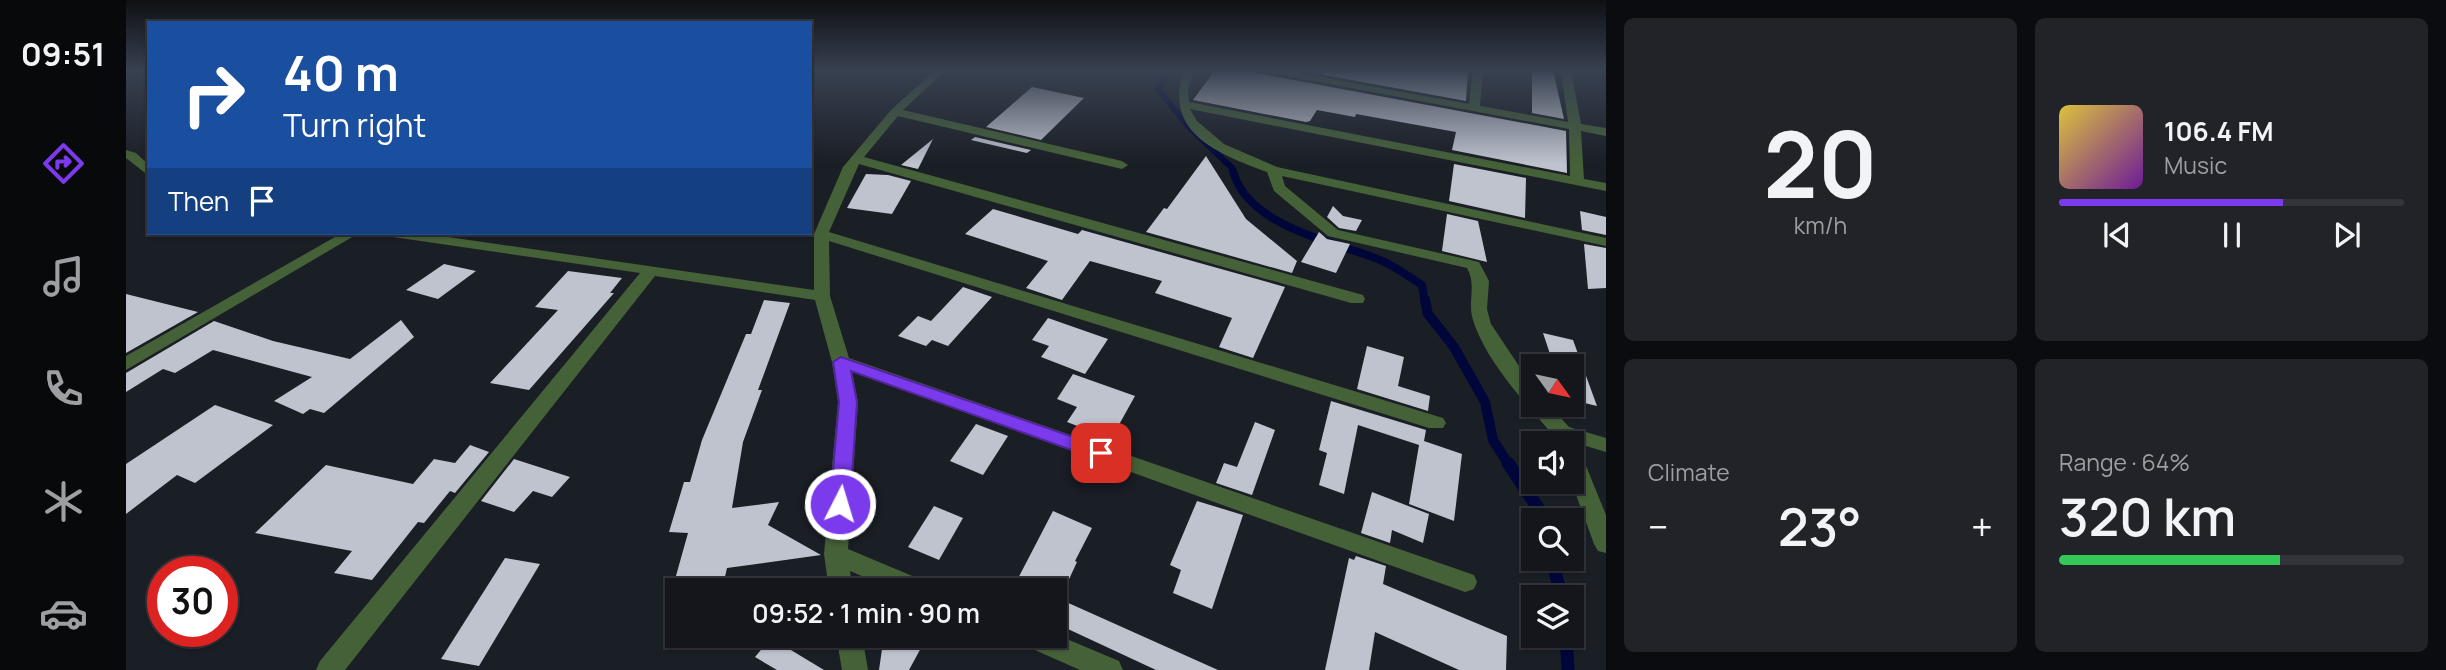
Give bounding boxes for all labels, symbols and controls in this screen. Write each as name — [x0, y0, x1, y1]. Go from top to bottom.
text: 09:51 — [21, 32, 105, 76]
text: 40 m — [283, 39, 399, 106]
icon: right — [168, 49, 259, 140]
text: 20 — [1763, 101, 1878, 225]
text: Turn right — [283, 103, 426, 147]
text: 106.4 FM — [2164, 113, 2273, 149]
icon: directions — [39, 139, 88, 188]
text: Music — [2164, 149, 2227, 181]
icon: arrive — [243, 182, 281, 220]
text: Then — [168, 183, 229, 219]
text: km/h — [1794, 209, 1847, 241]
icon: previous — [2098, 216, 2136, 254]
icon: pause — [2213, 216, 2251, 254]
icon: next — [2328, 216, 2366, 254]
icon: music — [39, 252, 88, 301]
north arrow — [1521, 354, 1584, 416]
map controls — [1521, 354, 1584, 648]
icon: phone — [39, 364, 88, 413]
pin — [1071, 423, 1131, 483]
button: sound — [1521, 431, 1584, 494]
icon: arrive — [1082, 434, 1120, 472]
text: Range · 64% — [2059, 446, 2190, 478]
text: Climate — [1648, 456, 1730, 488]
position arrow — [803, 467, 877, 541]
icon: climate — [39, 477, 88, 526]
text: 320 km — [2059, 481, 2236, 552]
text: 23° — [1778, 491, 1862, 562]
text: − — [1648, 500, 1669, 552]
text: + — [1971, 500, 1993, 552]
button: search — [1521, 508, 1584, 571]
speed limit sign: 30 — [147, 556, 238, 647]
button: layers — [1521, 585, 1584, 648]
icon: car — [39, 589, 88, 638]
text: 09:52 · 1 min · 90 m — [752, 595, 980, 631]

